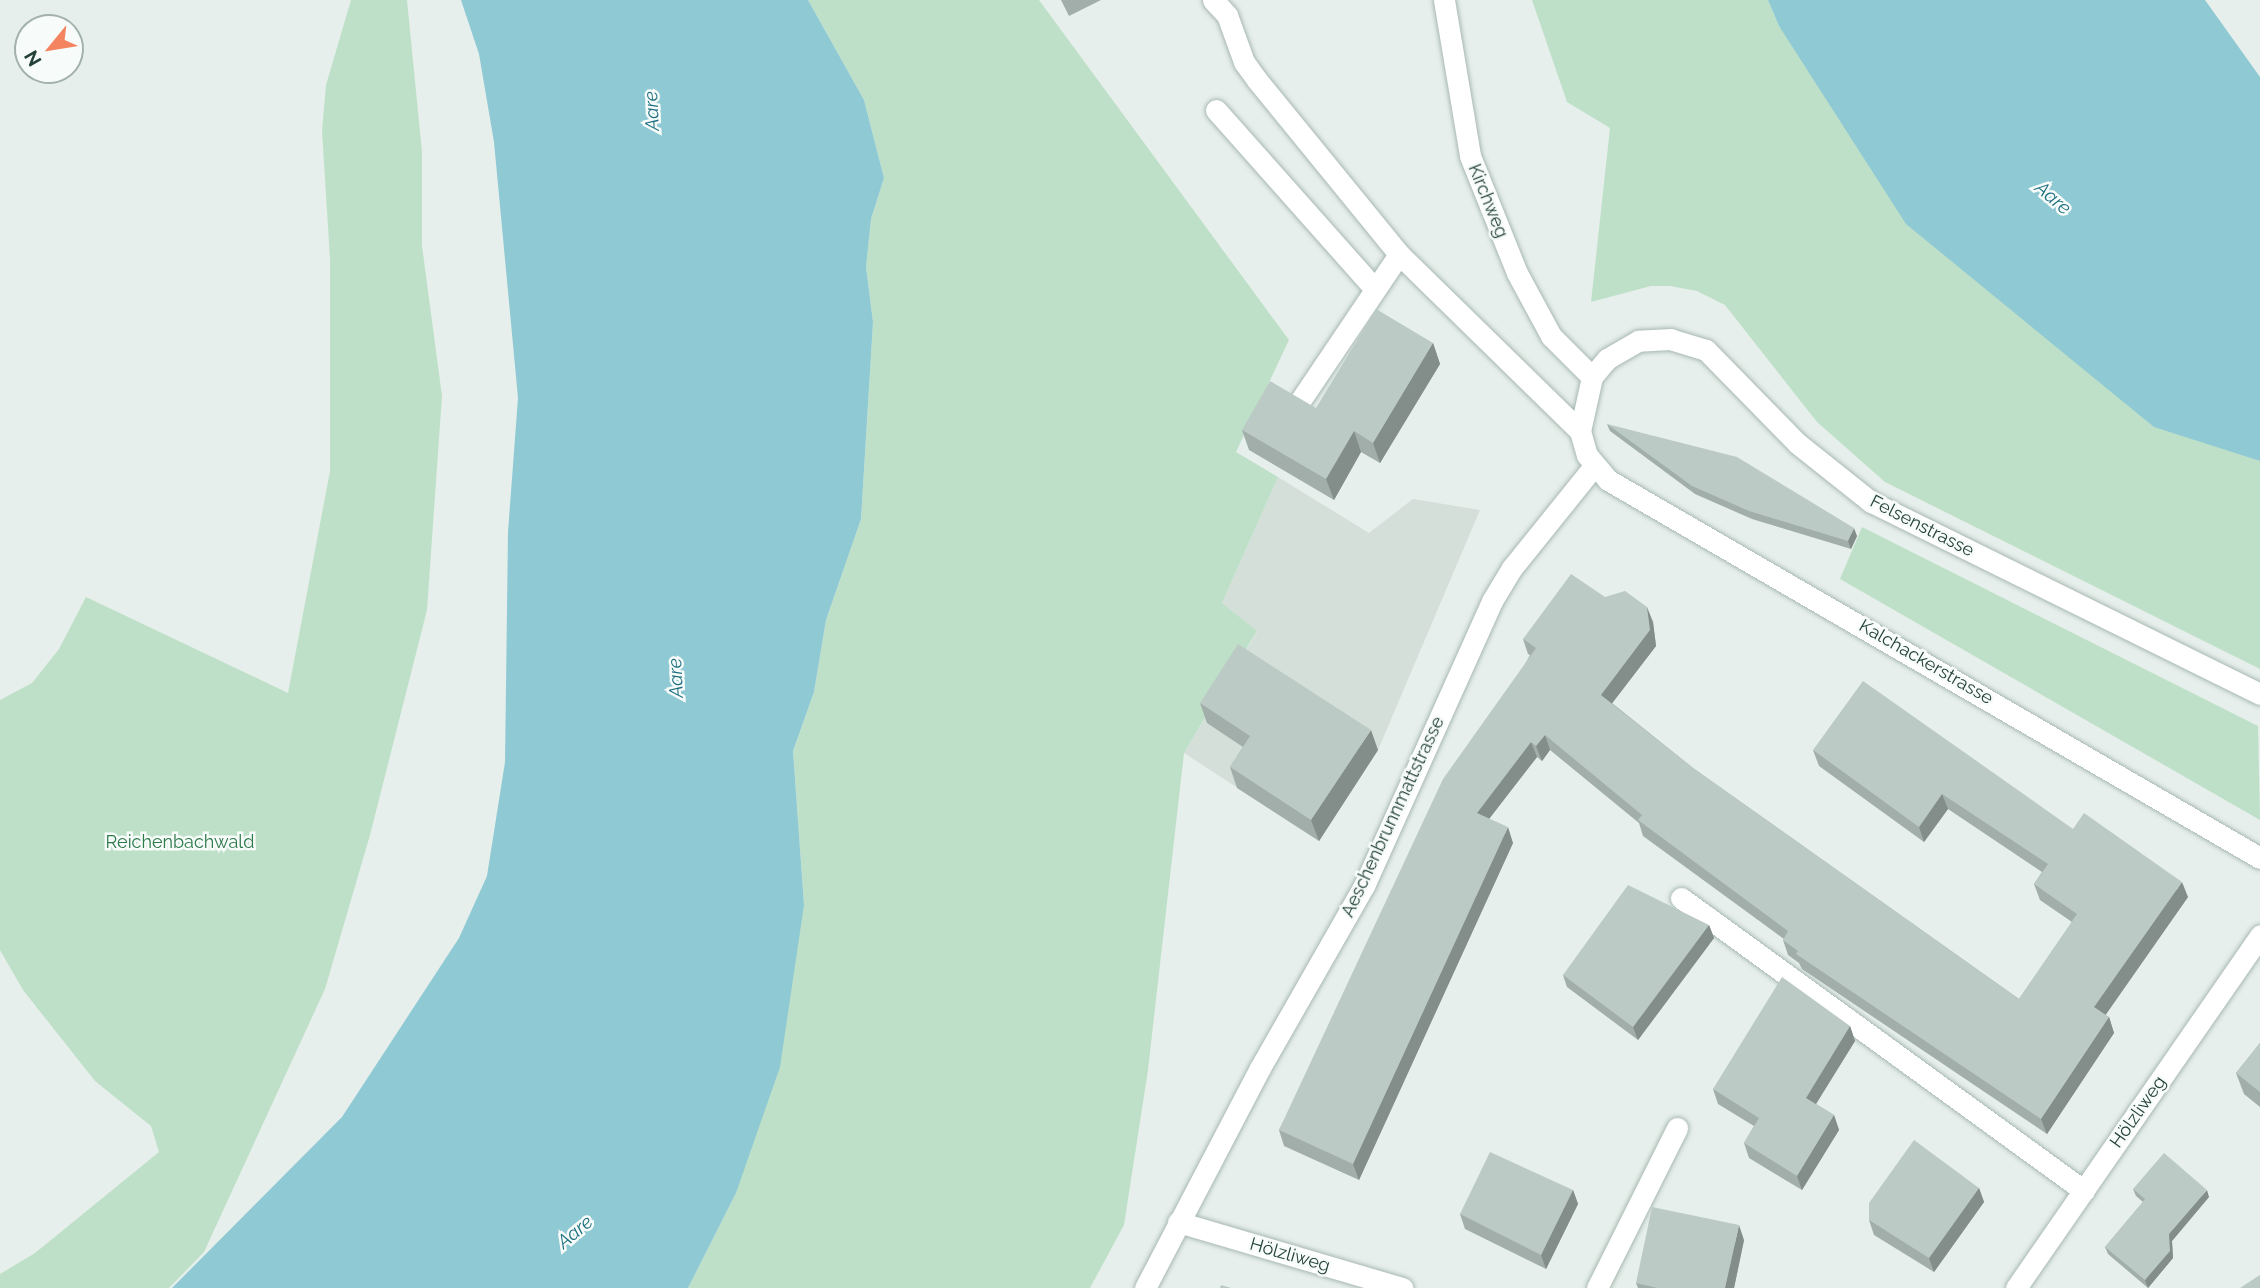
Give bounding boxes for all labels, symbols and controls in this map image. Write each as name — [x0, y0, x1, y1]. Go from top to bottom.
north arrow — [14, 14, 84, 84]
text: N — [19, 47, 46, 70]
water label: Aare — [640, 91, 664, 131]
street label: Kirchweg — [1463, 161, 1513, 241]
water label: Aare — [2030, 176, 2076, 220]
street label: Felsenstrasse — [1866, 490, 1978, 562]
street label: Kalchackerstrasse — [1855, 615, 1997, 709]
water label: Aare — [664, 658, 688, 698]
street label: Aeschenbrunnmattstrasse — [1337, 713, 1449, 921]
park label: Reichenbachwald — [106, 831, 254, 853]
street label: Hölzliweg — [2106, 1072, 2170, 1152]
water label: Aare — [552, 1210, 598, 1254]
street label: Hölzliweg — [1247, 1233, 1333, 1277]

